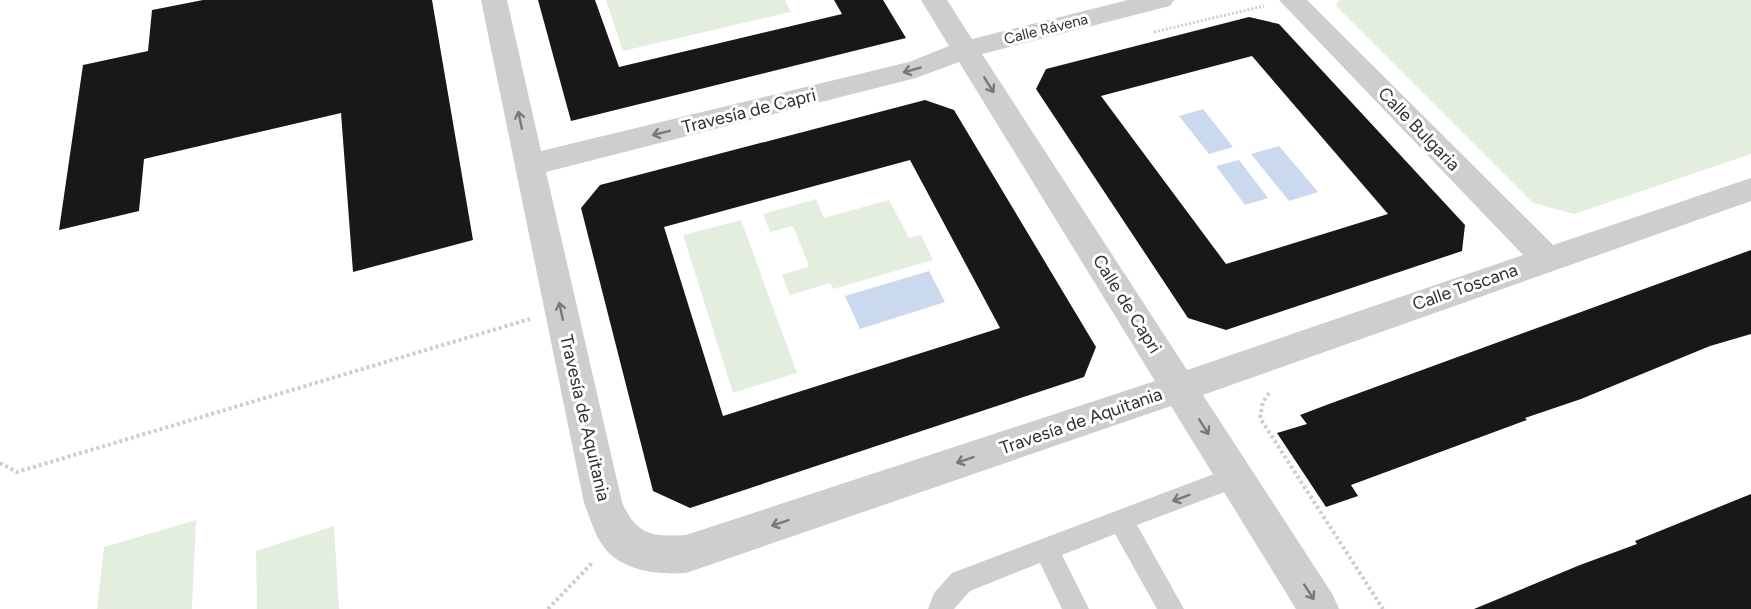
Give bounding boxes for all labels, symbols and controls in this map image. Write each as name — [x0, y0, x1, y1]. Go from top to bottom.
street label: Calle Rávena — [1002, 10, 1090, 48]
one-way arrow — [902, 64, 921, 76]
one-way arrow — [982, 76, 995, 93]
street label: Calle Bulgaria — [1373, 82, 1465, 176]
street label: Travesía de Capri — [680, 84, 818, 138]
one-way arrow — [514, 111, 525, 130]
one-way arrow — [652, 127, 671, 139]
street label: Calle de Capri — [1088, 251, 1166, 357]
street label: Calle Toscana — [1409, 259, 1521, 315]
one-way arrow — [555, 302, 566, 321]
street label: Travesía de Aquitania — [555, 333, 615, 503]
street label: Travesía de Aquitania — [997, 383, 1165, 459]
one-way arrow — [1198, 419, 1211, 436]
one-way arrow — [956, 455, 975, 466]
one-way arrow — [1172, 493, 1190, 504]
one-way arrow — [771, 518, 790, 529]
one-way arrow — [1303, 583, 1315, 600]

